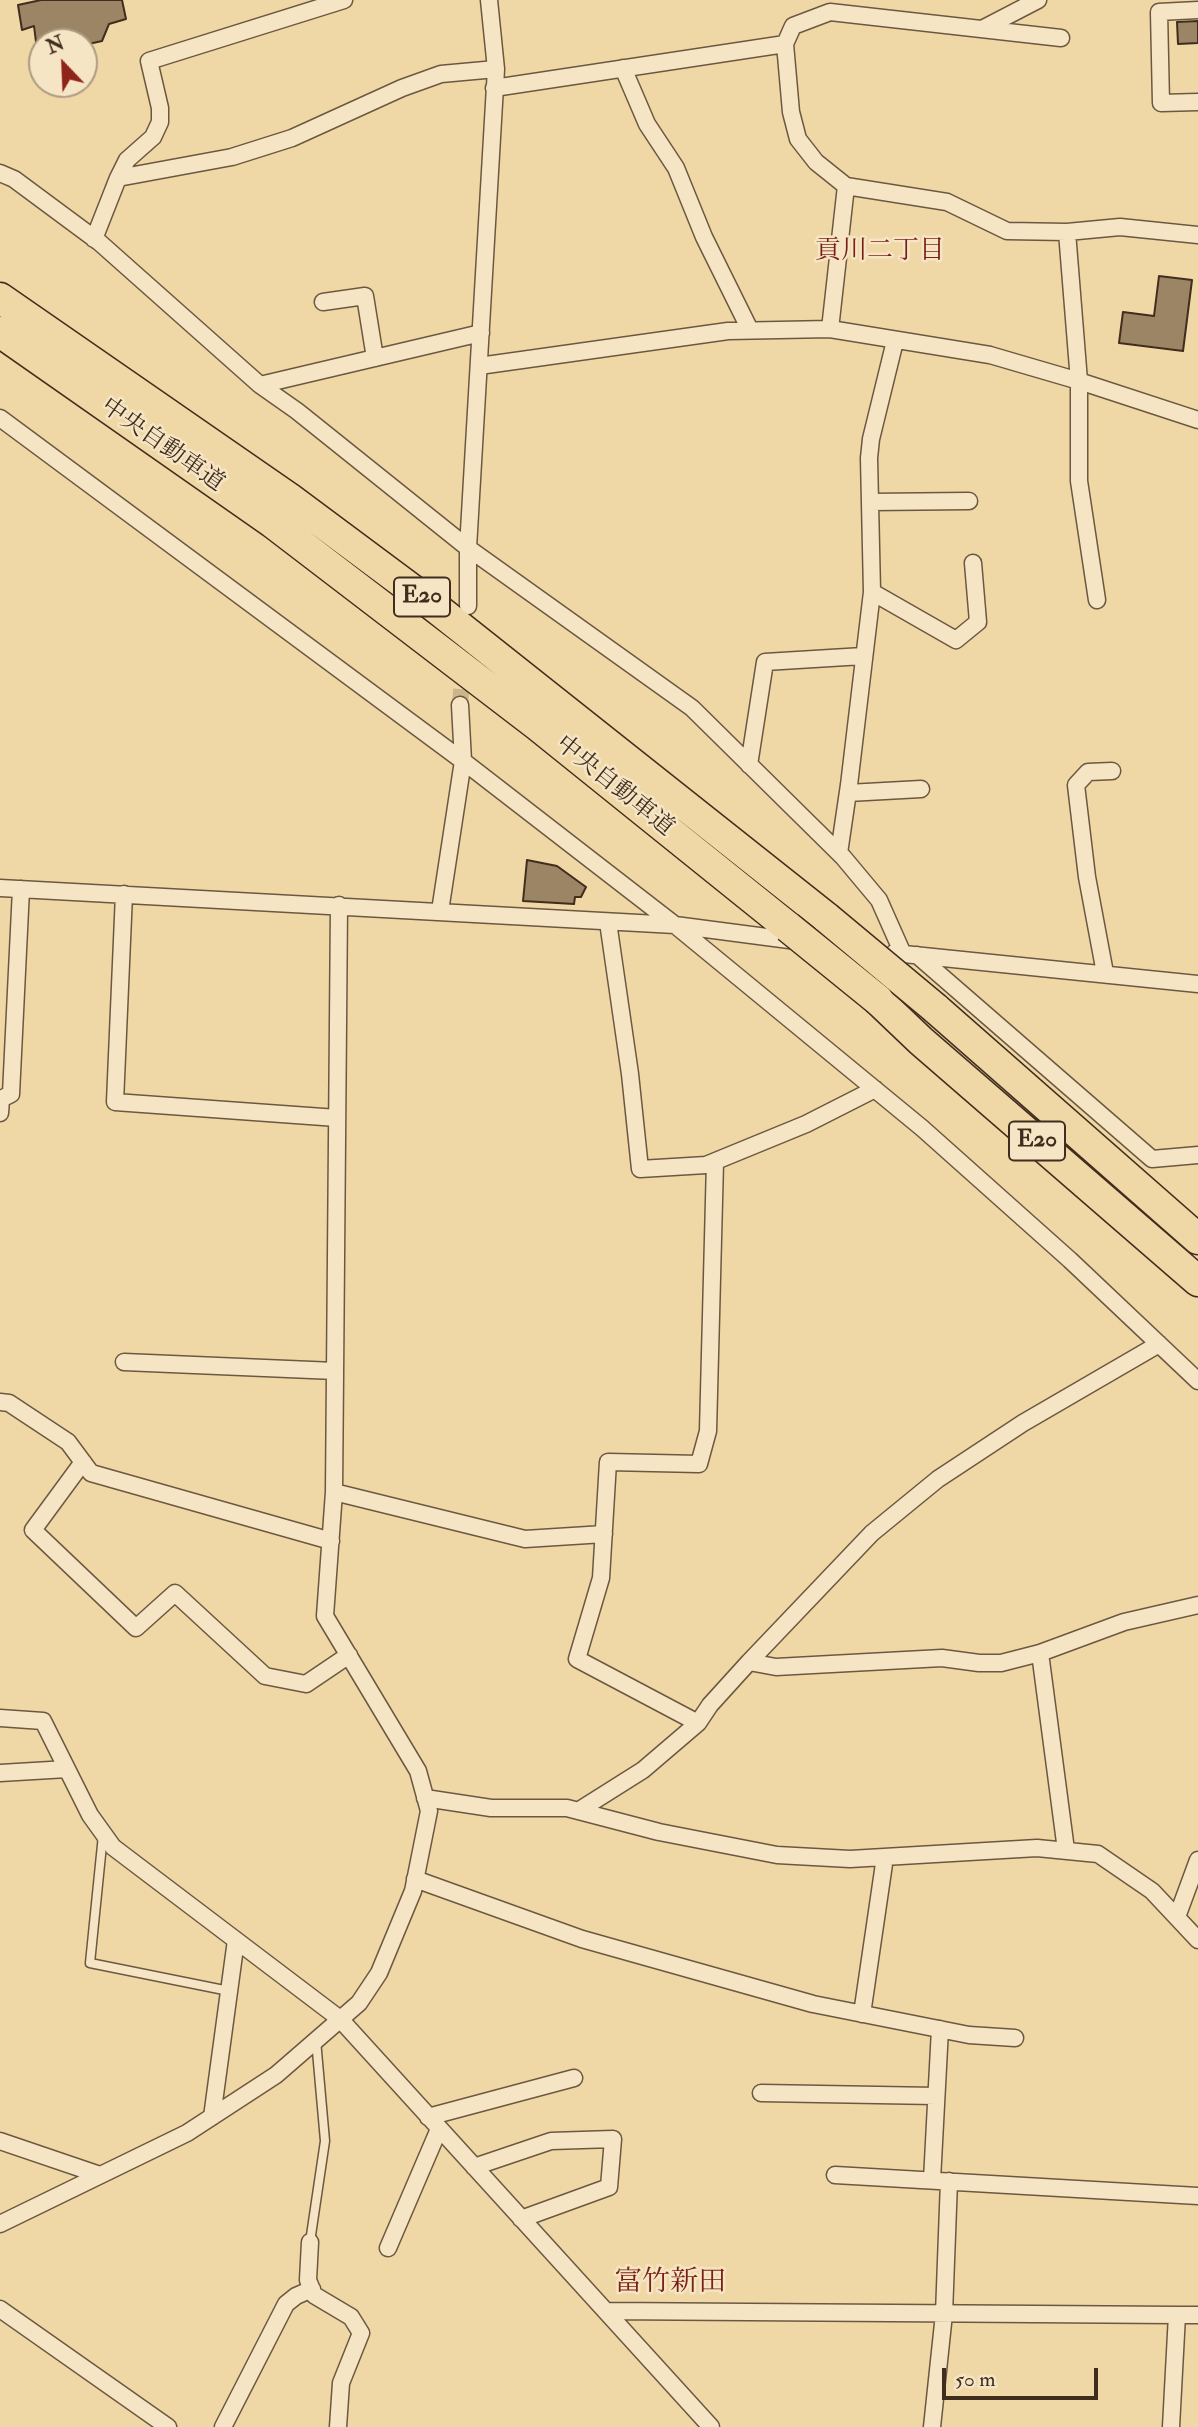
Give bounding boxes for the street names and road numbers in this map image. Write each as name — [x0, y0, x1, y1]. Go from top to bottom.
street label: 中央自動車道 — [95, 393, 229, 499]
road number: E20 — [394, 578, 450, 617]
street label: 中央自動車道 — [549, 730, 679, 844]
road number: E20 — [1009, 1122, 1065, 1160]

